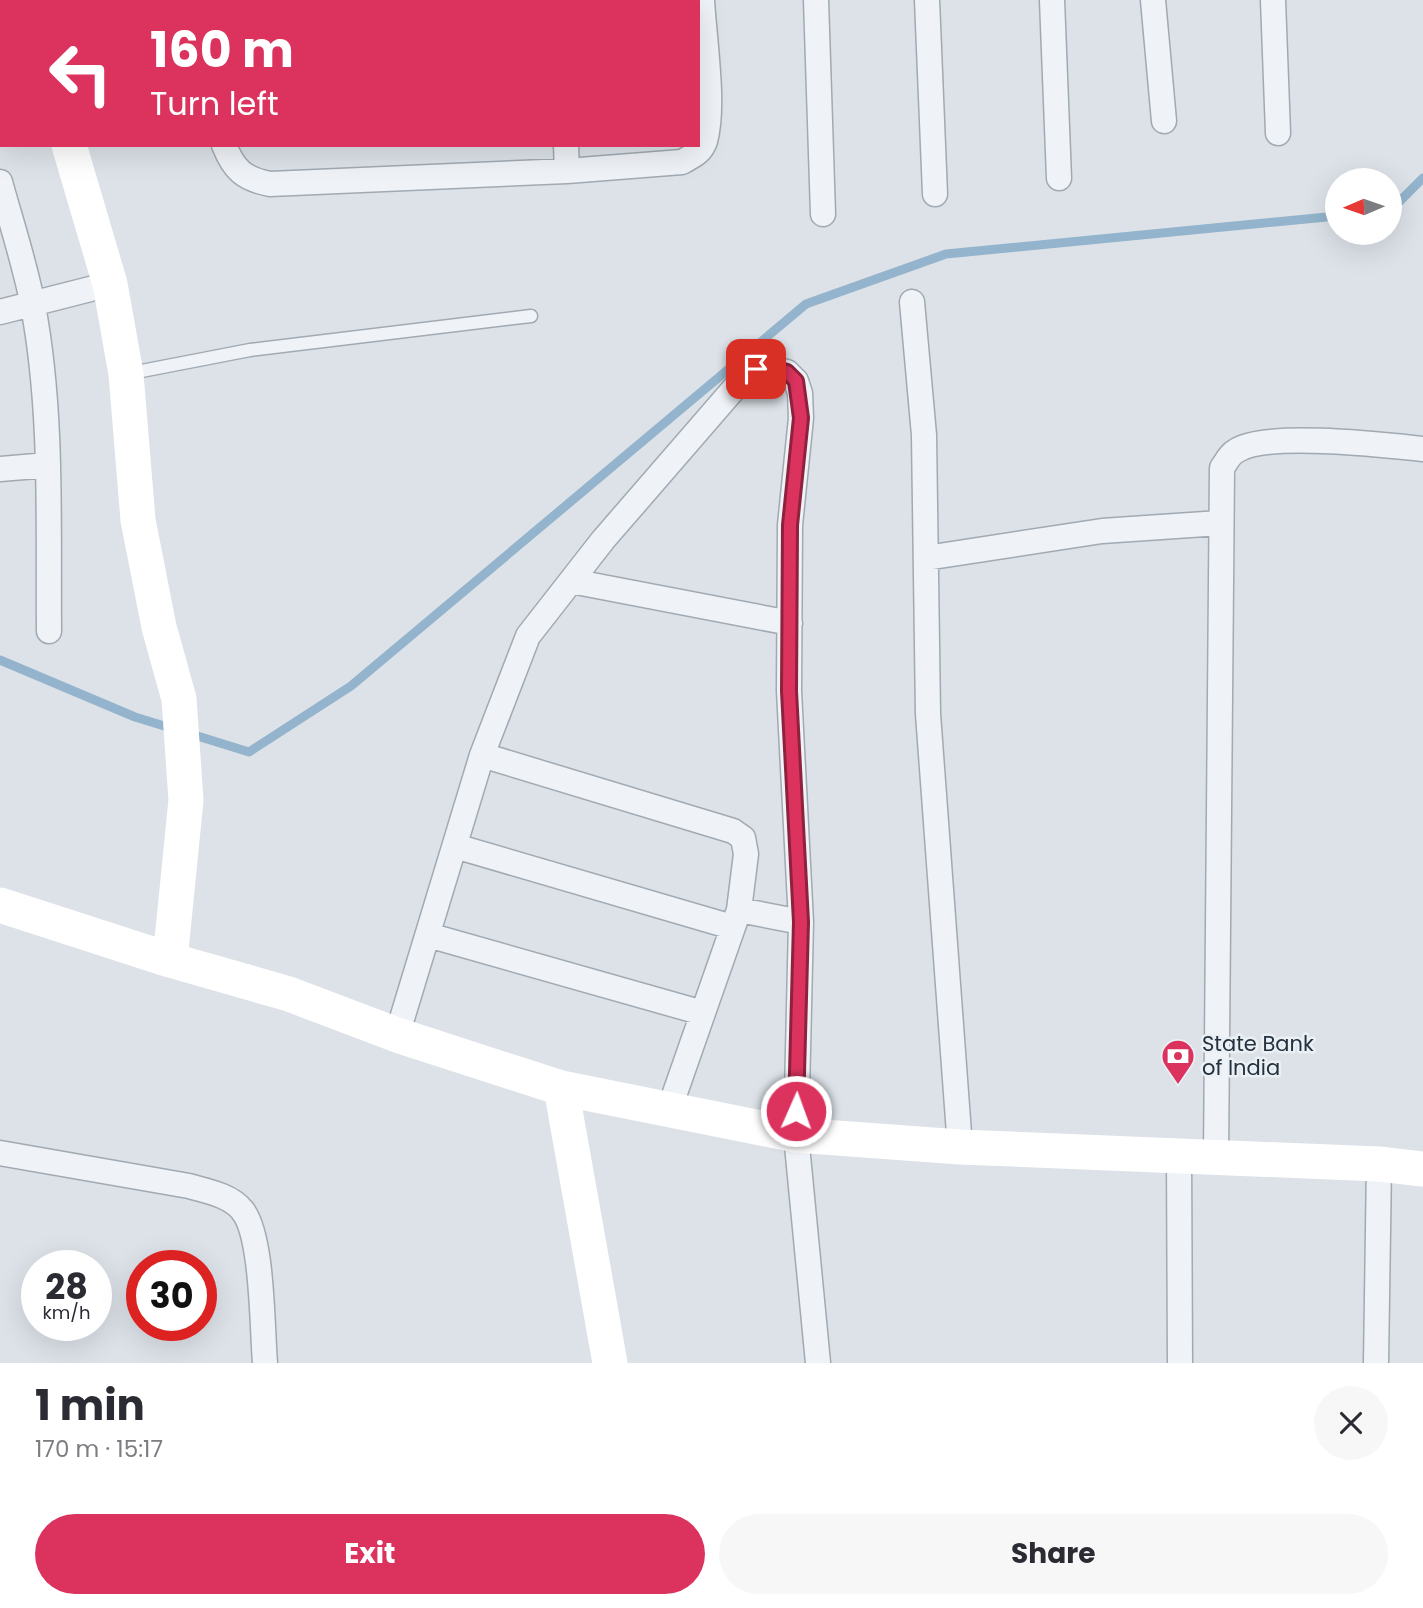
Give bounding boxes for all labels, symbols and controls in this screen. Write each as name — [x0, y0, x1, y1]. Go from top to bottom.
text: 160 m — [150, 16, 294, 84]
icon: left — [35, 28, 126, 119]
text: Turn left — [150, 81, 279, 126]
north arrow — [1325, 168, 1402, 245]
map controls — [1325, 168, 1402, 245]
pin — [726, 339, 786, 399]
icon: arrive — [737, 350, 775, 388]
place label: State Bank of India — [1202, 1029, 1314, 1082]
bank icon: State Bank of India — [1159, 1037, 1197, 1086]
position arrow — [759, 1074, 833, 1148]
speed limit sign: 30 — [126, 1250, 217, 1341]
text: 28 — [45, 1262, 88, 1311]
text: km/h — [43, 1300, 90, 1325]
text: 1 min — [35, 1376, 145, 1435]
button: close — [1314, 1386, 1388, 1460]
text: 170 m · 15:17 — [35, 1433, 163, 1465]
button: Exit — [35, 1514, 705, 1594]
button: Share — [719, 1514, 1388, 1594]

